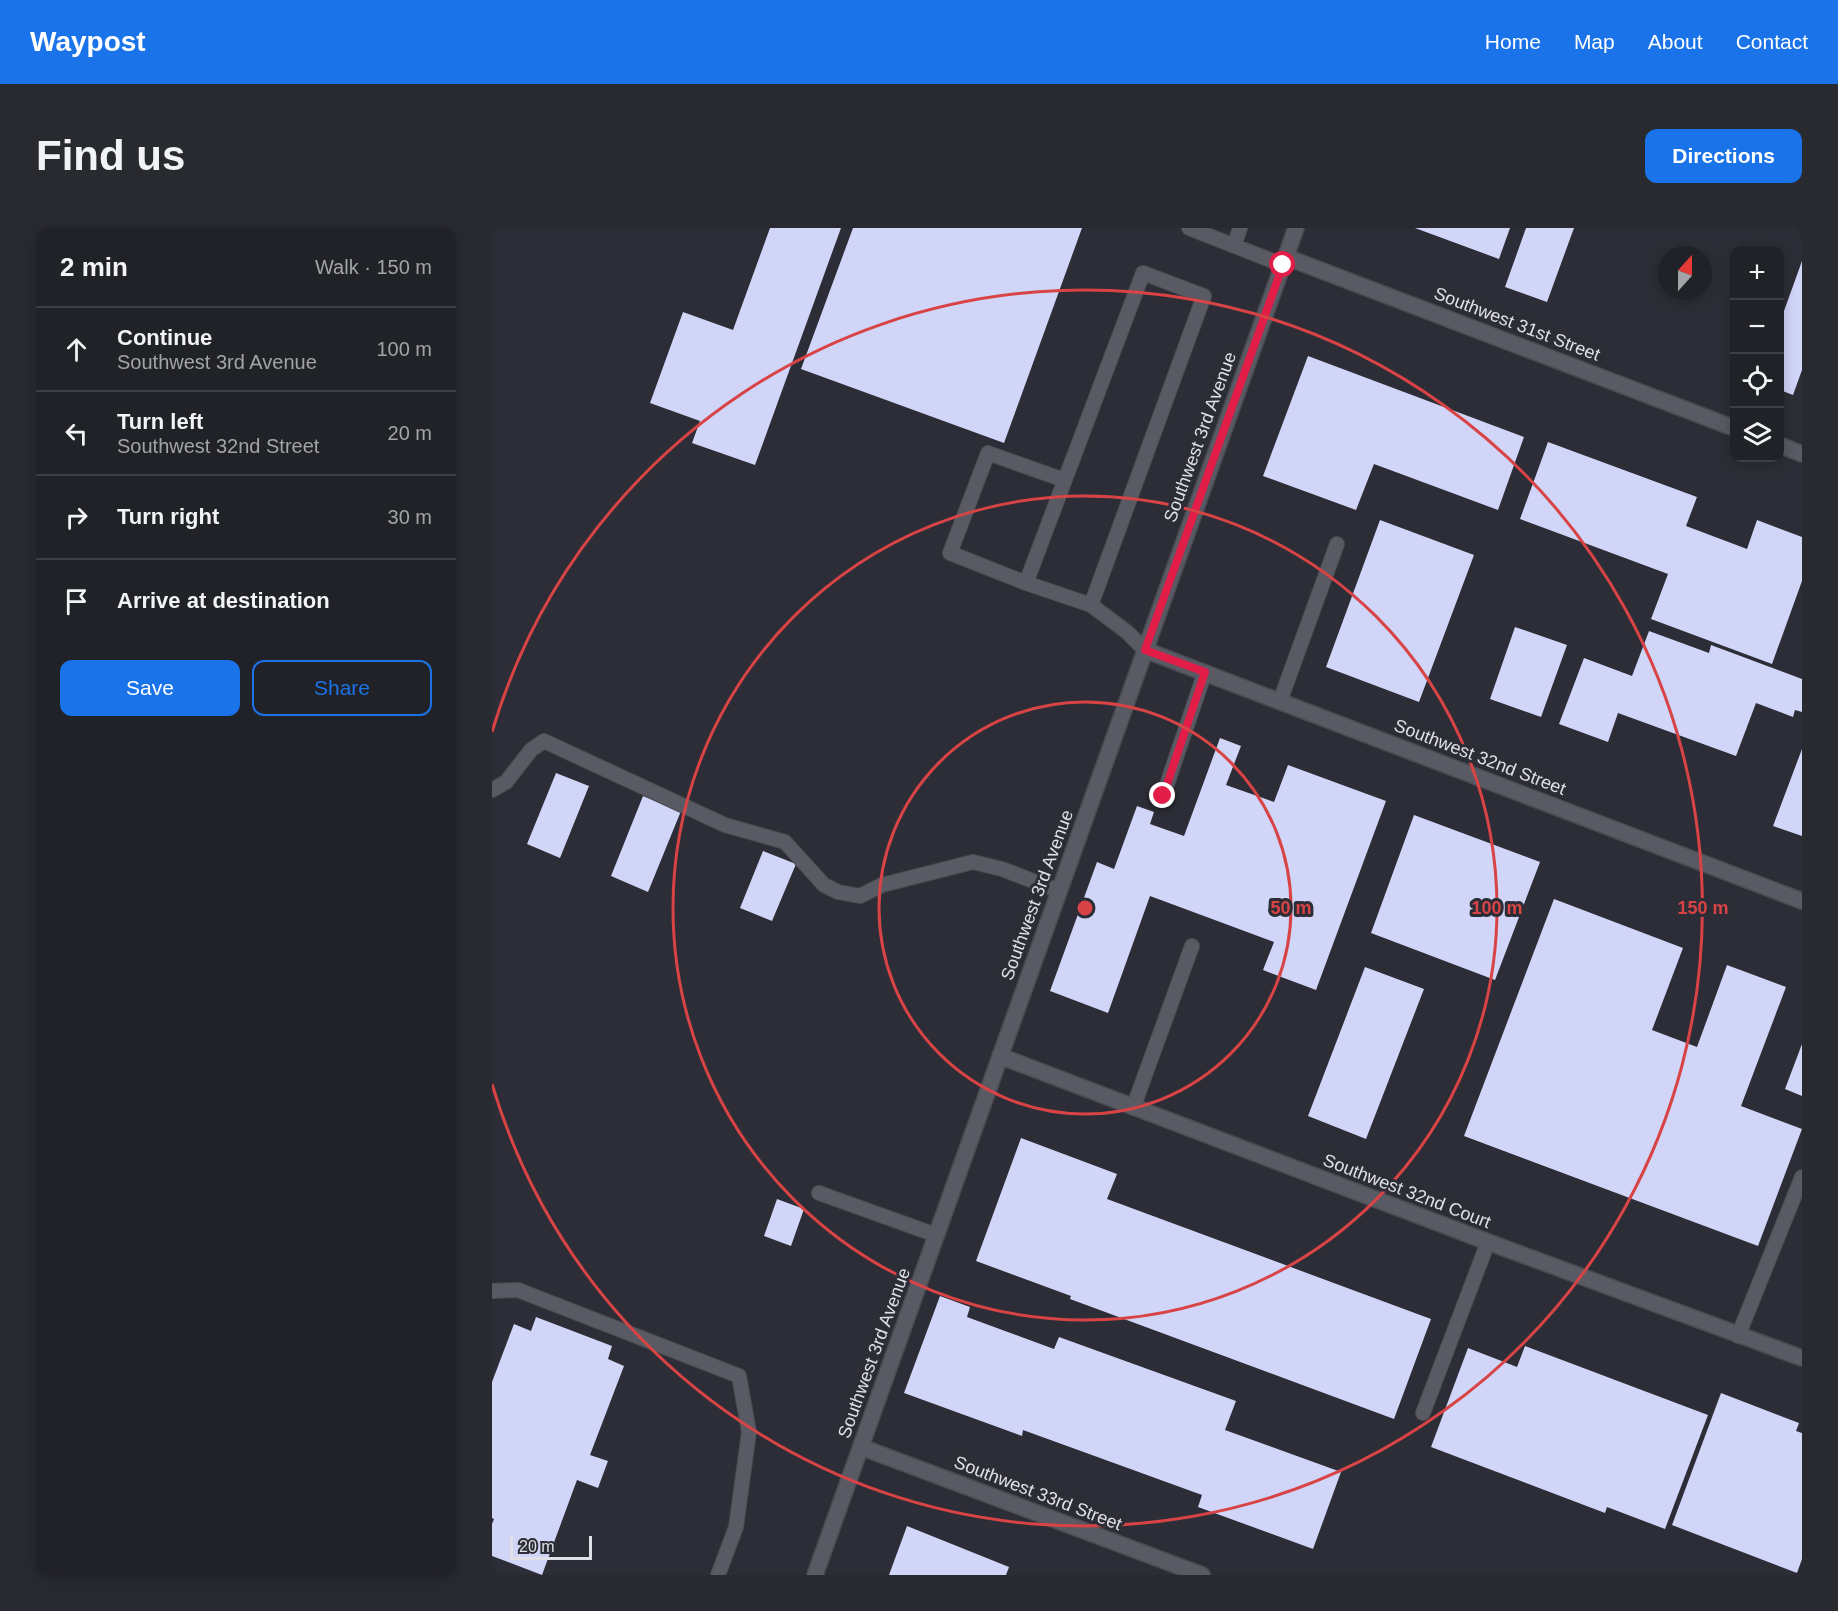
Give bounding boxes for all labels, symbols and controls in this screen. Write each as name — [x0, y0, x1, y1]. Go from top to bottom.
text: Waypost — [30, 26, 146, 57]
text: Home — [1485, 30, 1541, 53]
text: Map — [1574, 30, 1615, 53]
text: About — [1648, 30, 1703, 53]
text: Contact — [1736, 30, 1808, 53]
button: Directions — [1645, 129, 1802, 183]
text: Find us — [36, 132, 185, 179]
north arrow — [1658, 246, 1712, 300]
map controls — [1730, 246, 1784, 462]
button: + — [1730, 246, 1784, 300]
route start — [1269, 251, 1295, 277]
text: 2 min — [60, 252, 128, 282]
text: Walk · 150 m — [315, 256, 432, 278]
street label: Southwest 31st Street — [1431, 283, 1603, 365]
button: − — [1730, 300, 1784, 354]
text: Continue — [117, 325, 212, 350]
icon: ahead — [60, 333, 93, 366]
text: 100 m — [376, 338, 432, 360]
street label: Southwest 3rd Avenue — [1160, 349, 1240, 525]
text: Southwest 3rd Avenue — [117, 351, 317, 373]
button: locate — [1730, 354, 1784, 408]
button: layers — [1730, 408, 1784, 462]
text: Turn left — [117, 409, 203, 434]
icon: left — [60, 417, 93, 450]
text: 20 m — [388, 422, 432, 444]
text: Southwest 32nd Street — [117, 435, 319, 457]
icon: right — [60, 501, 93, 534]
text: Turn right — [117, 504, 219, 529]
text: 30 m — [388, 506, 432, 528]
icon: arrive — [60, 585, 93, 618]
text: Arrive at destination — [117, 588, 330, 613]
button: Save — [60, 660, 240, 716]
button: Share — [252, 660, 432, 716]
street label: Southwest 32nd Street — [1391, 715, 1569, 799]
route end — [1149, 782, 1175, 808]
street label: Southwest 3rd Avenue — [997, 807, 1077, 983]
centre of rings — [1075, 898, 1095, 918]
text: 50 m — [1270, 898, 1312, 918]
text: 100 m — [1471, 898, 1523, 918]
text: 150 m — [1677, 898, 1729, 918]
street label: Southwest 32nd Court — [1320, 1150, 1494, 1232]
street label: Southwest 3rd Avenue — [834, 1265, 914, 1441]
street label: Southwest 33rd Street — [951, 1452, 1125, 1534]
scale bar — [510, 1533, 592, 1560]
text: 20 m — [519, 1538, 555, 1555]

